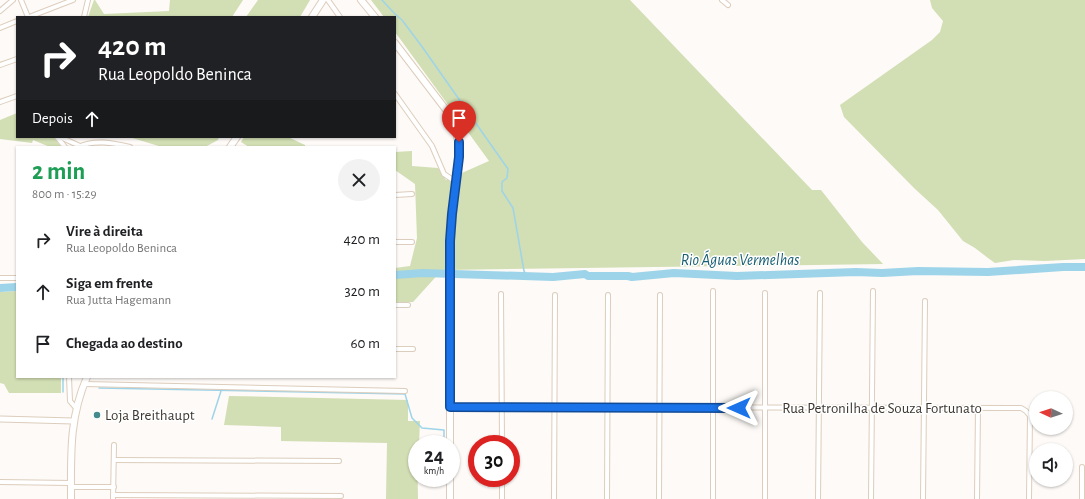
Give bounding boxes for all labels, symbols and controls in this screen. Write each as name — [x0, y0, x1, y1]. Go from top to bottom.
icon: right — [32, 32, 84, 84]
text: 420 m — [98, 33, 167, 61]
text: Rua Leopoldo Beninca — [98, 66, 252, 84]
pin — [442, 101, 476, 142]
icon: arrive — [448, 107, 470, 129]
icon: ahead — [81, 108, 103, 130]
text: Depois — [32, 111, 73, 126]
button: close — [338, 159, 380, 201]
text: 2 min — [32, 160, 85, 184]
text: 800 m · 15:29 — [32, 188, 97, 201]
text: Vire à direita — [66, 224, 143, 239]
icon: right — [32, 229, 54, 251]
text: 420 m — [344, 232, 380, 247]
text: Rua Leopoldo Beninca — [66, 242, 177, 255]
water label: Rio Águas Vermelhas — [681, 250, 799, 268]
text: Siga em frente — [66, 276, 153, 291]
icon: ahead — [32, 281, 54, 303]
text: 320 m — [345, 284, 380, 299]
text: Rua Jutta Hagemann — [66, 294, 171, 307]
icon: arrive — [32, 333, 54, 355]
text: Chegada ao destino — [66, 336, 183, 351]
text: 60 m — [351, 336, 380, 351]
position arrow — [718, 387, 760, 429]
north arrow — [1029, 391, 1073, 435]
map controls — [1029, 391, 1073, 487]
street label: Rua Petronilha de Souza Fortunato — [782, 401, 982, 416]
place label: Loja Breithaupt — [105, 408, 195, 423]
marker: Loja Breithaupt — [92, 410, 102, 420]
speed limit sign: 30 — [468, 435, 520, 487]
button: sound — [1029, 443, 1073, 487]
text: 24 — [424, 446, 444, 466]
text: km/h — [424, 466, 444, 476]

